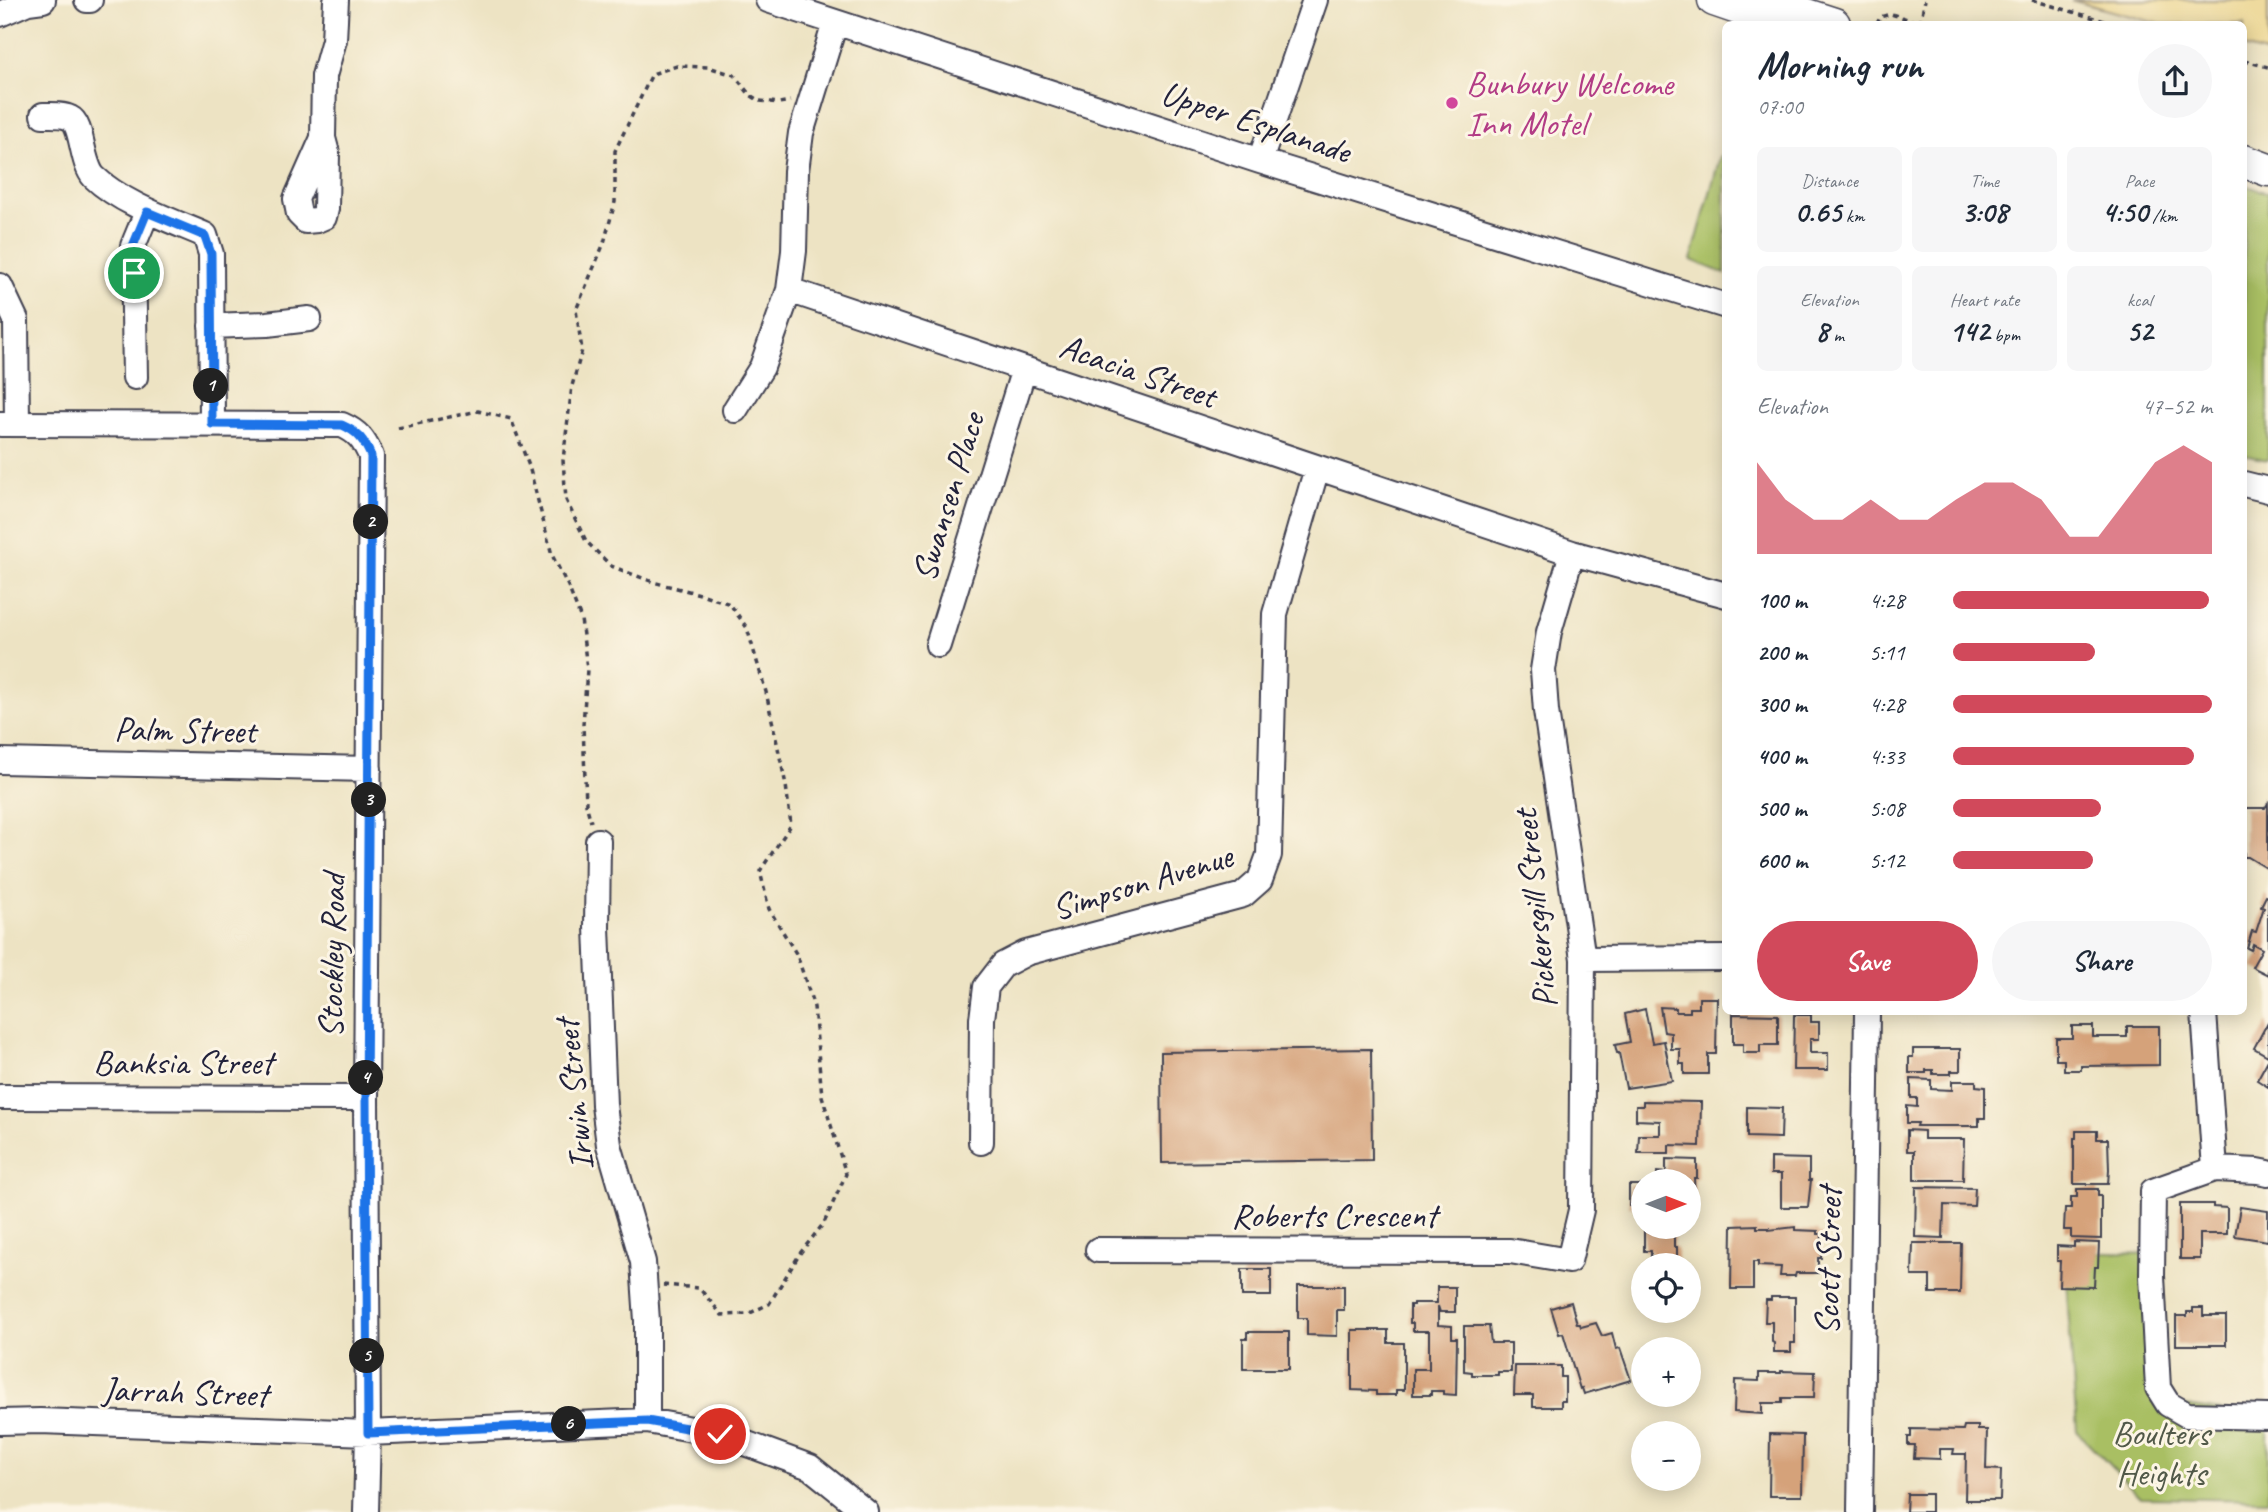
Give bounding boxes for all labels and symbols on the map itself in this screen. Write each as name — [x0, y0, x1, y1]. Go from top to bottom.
place label: Bunbury Welcome Inn Motel — [1466, 61, 1676, 146]
street label: Upper Esplanade — [1156, 70, 1359, 175]
marker: Bunbury Welcome Inn Motel — [1444, 95, 1460, 111]
pin — [104, 243, 164, 303]
street label: Acacia Street — [1054, 323, 1225, 420]
pin: 1 — [194, 368, 228, 404]
street label: Swansen Place — [901, 405, 996, 587]
pin: 2 — [354, 504, 388, 540]
street label: Palm Street — [114, 706, 260, 754]
pin: 3 — [352, 782, 386, 818]
street label: Pickersgill Street — [1502, 804, 1568, 1010]
street label: Simpson Avenue — [1046, 832, 1240, 931]
street label: Stockley Road — [308, 868, 356, 1039]
street label: Irwin Street — [543, 1013, 604, 1173]
street label: Banksia Street — [93, 1040, 277, 1085]
pin: 4 — [348, 1060, 384, 1096]
north arrow — [1631, 1169, 1701, 1239]
street label: Scott Street — [1804, 1182, 1852, 1336]
street label: Roberts Crescent — [1231, 1193, 1441, 1238]
pin: 5 — [350, 1338, 384, 1374]
street label: Jarrah Street — [100, 1367, 273, 1418]
pin — [690, 1404, 750, 1464]
pin: 6 — [552, 1406, 586, 1442]
park label: Boulters Heights — [2113, 1411, 2213, 1496]

